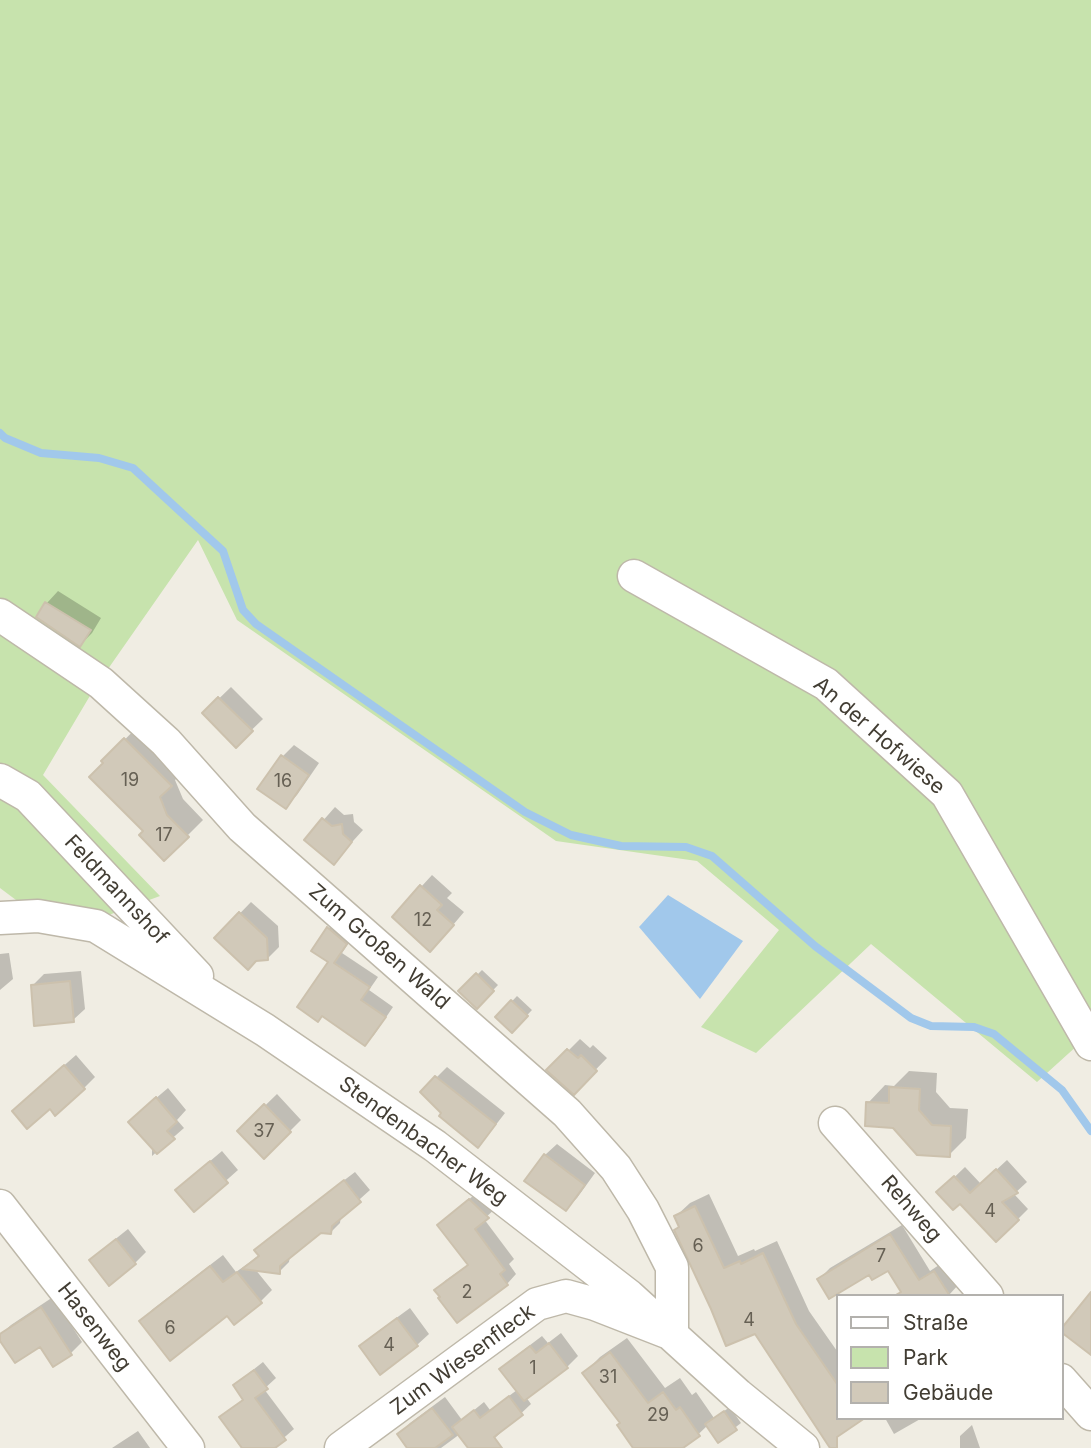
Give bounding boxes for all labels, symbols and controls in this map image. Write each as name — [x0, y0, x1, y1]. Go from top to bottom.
street label: An der Hofwiese — [808, 672, 950, 800]
house number: 19 — [121, 770, 139, 792]
house number: 16 — [274, 771, 292, 793]
house number: 17 — [155, 825, 173, 847]
street label: Feldmannshof — [59, 830, 173, 950]
street label: Zum Großen Wald — [303, 879, 455, 1015]
house number: 12 — [414, 910, 432, 932]
street label: Stendenbacher Weg — [334, 1071, 512, 1211]
house number: 37 — [253, 1121, 275, 1143]
street label: Rehweg — [875, 1171, 947, 1247]
house number: 4 — [984, 1201, 996, 1223]
house number: 6 — [692, 1236, 704, 1258]
house number: 7 — [876, 1246, 886, 1268]
street label: Hasenweg — [52, 1278, 136, 1376]
house number: 2 — [462, 1282, 472, 1304]
legend — [836, 1294, 1063, 1420]
street label: Zum Wiesenfleck — [386, 1299, 540, 1421]
house number: 4 — [743, 1310, 755, 1332]
text: Straße — [903, 1310, 968, 1335]
house number: 6 — [164, 1318, 176, 1340]
house number: 4 — [383, 1335, 395, 1357]
text: Park — [903, 1345, 948, 1370]
house number: 1 — [529, 1358, 537, 1380]
house number: 31 — [599, 1367, 617, 1389]
text: Gebäude — [903, 1380, 993, 1405]
house number: 29 — [647, 1405, 669, 1427]

